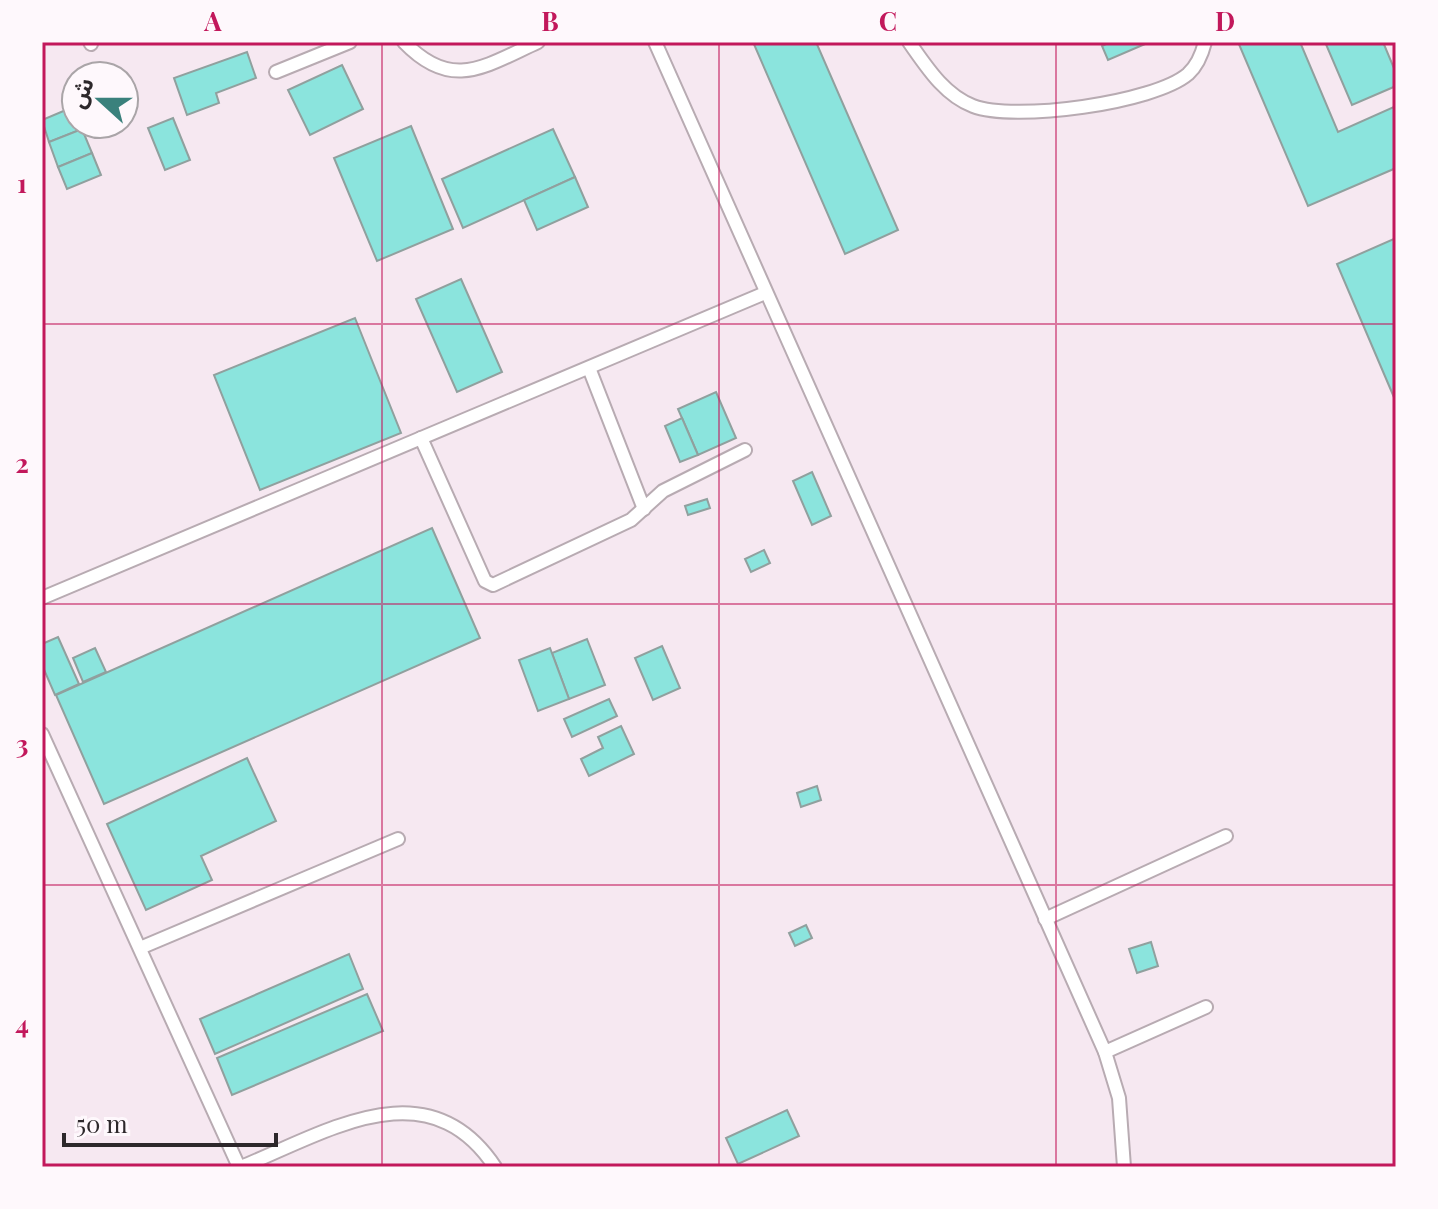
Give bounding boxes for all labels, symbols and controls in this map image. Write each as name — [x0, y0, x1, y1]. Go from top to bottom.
text: A — [203, 3, 222, 38]
text: B — [541, 3, 559, 38]
text: C — [879, 3, 897, 38]
text: D — [1215, 3, 1235, 38]
north arrow — [60, 60, 140, 140]
text: ش — [61, 73, 100, 112]
text: 1 — [17, 165, 27, 200]
text: 2 — [15, 445, 29, 480]
text: 3 — [16, 726, 28, 761]
text: 4 — [15, 1006, 29, 1041]
scale bar — [64, 1097, 276, 1147]
text: 50 m — [76, 1107, 128, 1139]

